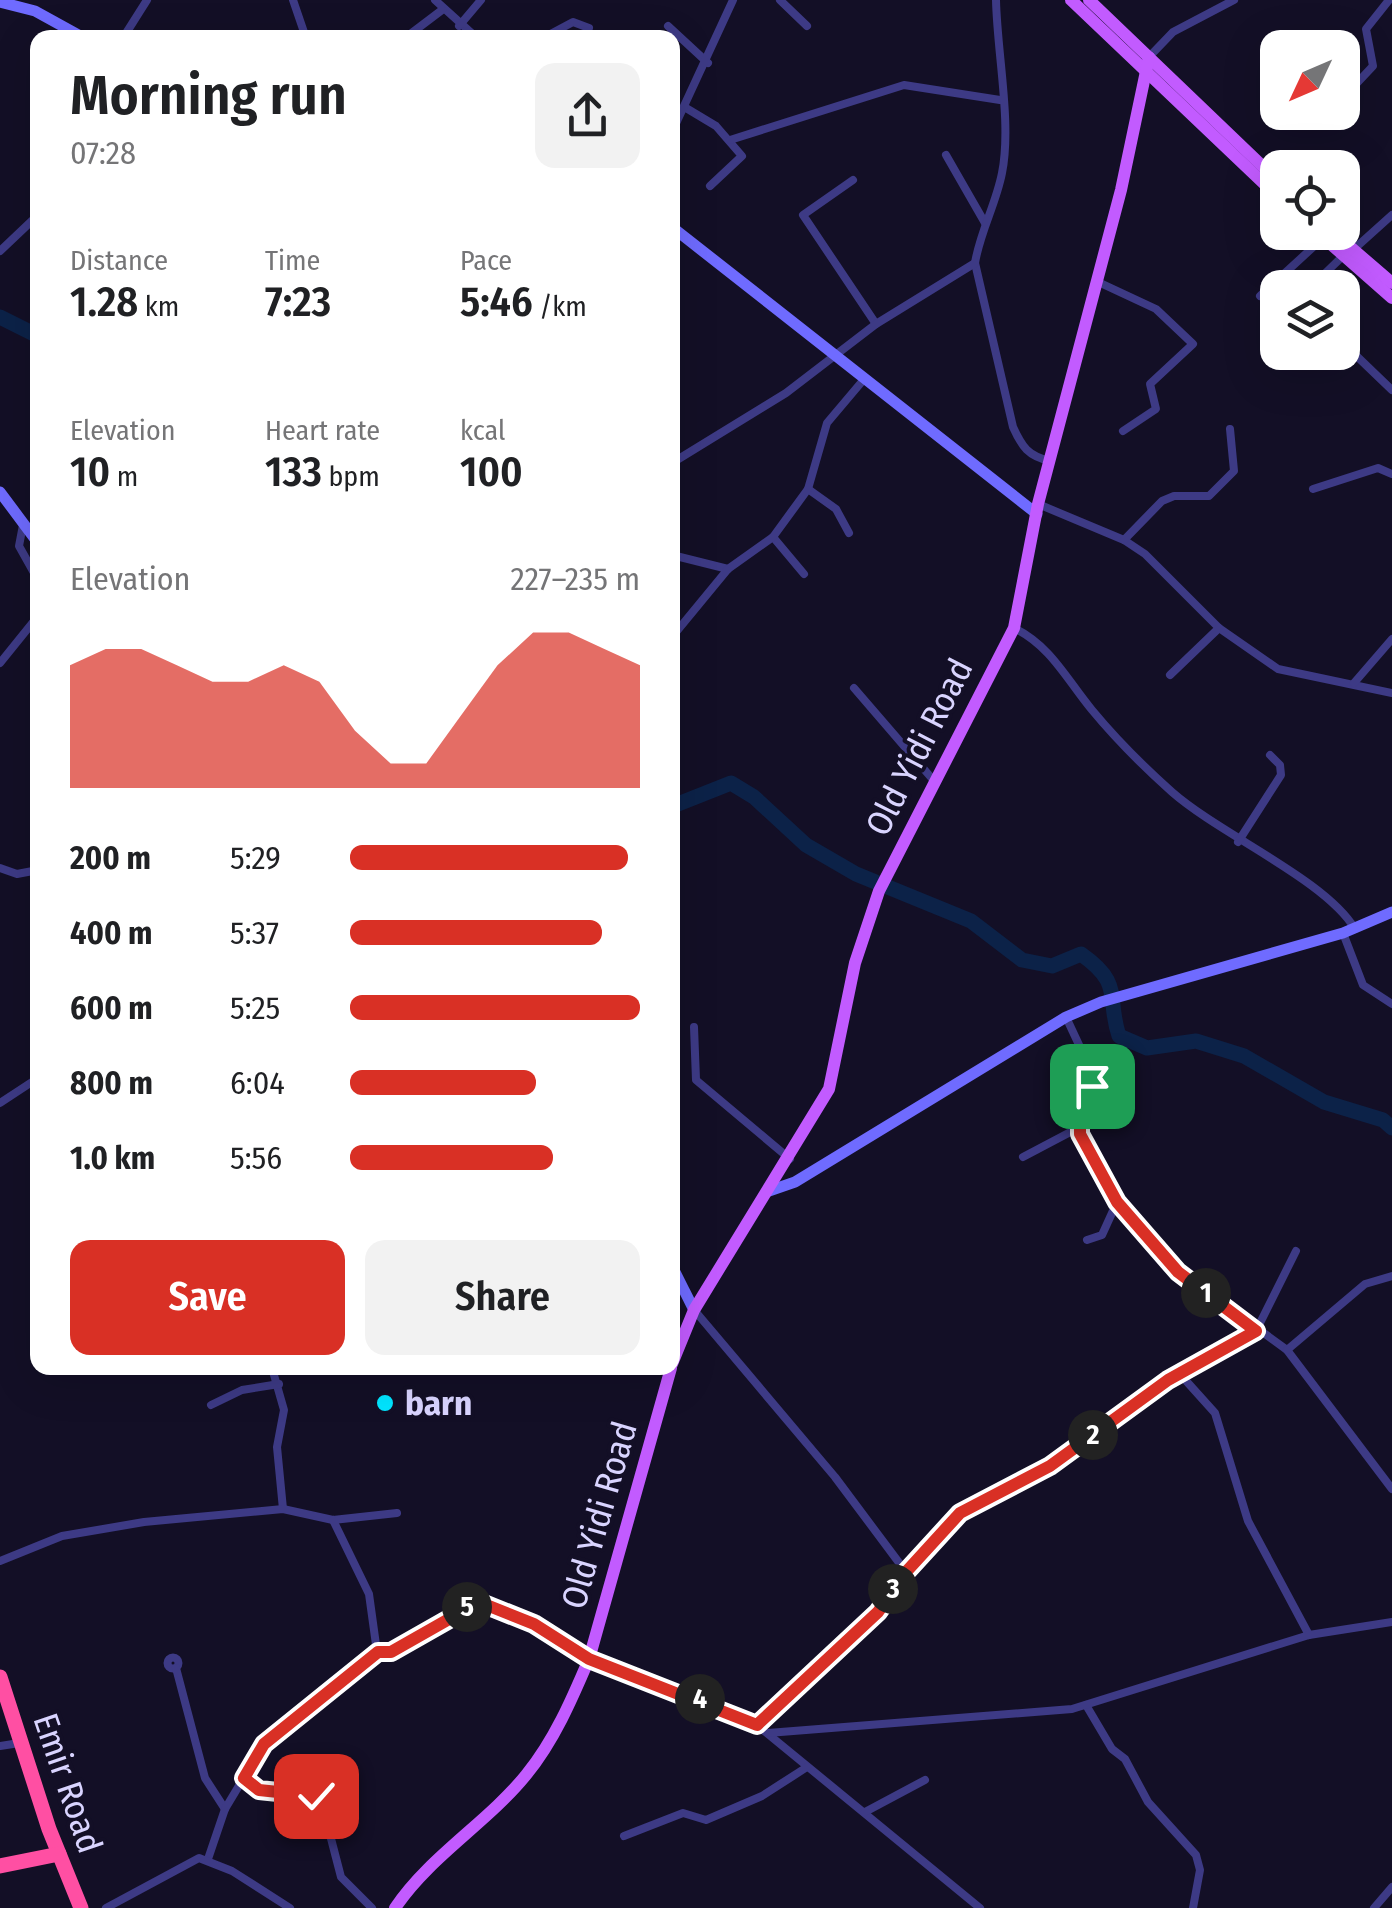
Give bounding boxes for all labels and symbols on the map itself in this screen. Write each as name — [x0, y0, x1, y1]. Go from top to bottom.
north arrow — [1260, 30, 1360, 130]
street label: Old Yidi Road — [857, 652, 981, 842]
pin — [1050, 1044, 1135, 1129]
pin: 1 — [1181, 1268, 1231, 1318]
place label: barn — [405, 1382, 472, 1424]
marker: barn — [374, 1392, 396, 1414]
pin: 2 — [1068, 1410, 1118, 1460]
street label: Old Yidi Road — [552, 1417, 646, 1613]
pin: 3 — [868, 1564, 918, 1614]
pin: 5 — [442, 1582, 492, 1632]
pin: 4 — [675, 1674, 725, 1724]
street label: Emir Road — [25, 1708, 111, 1858]
pin — [274, 1754, 359, 1839]

